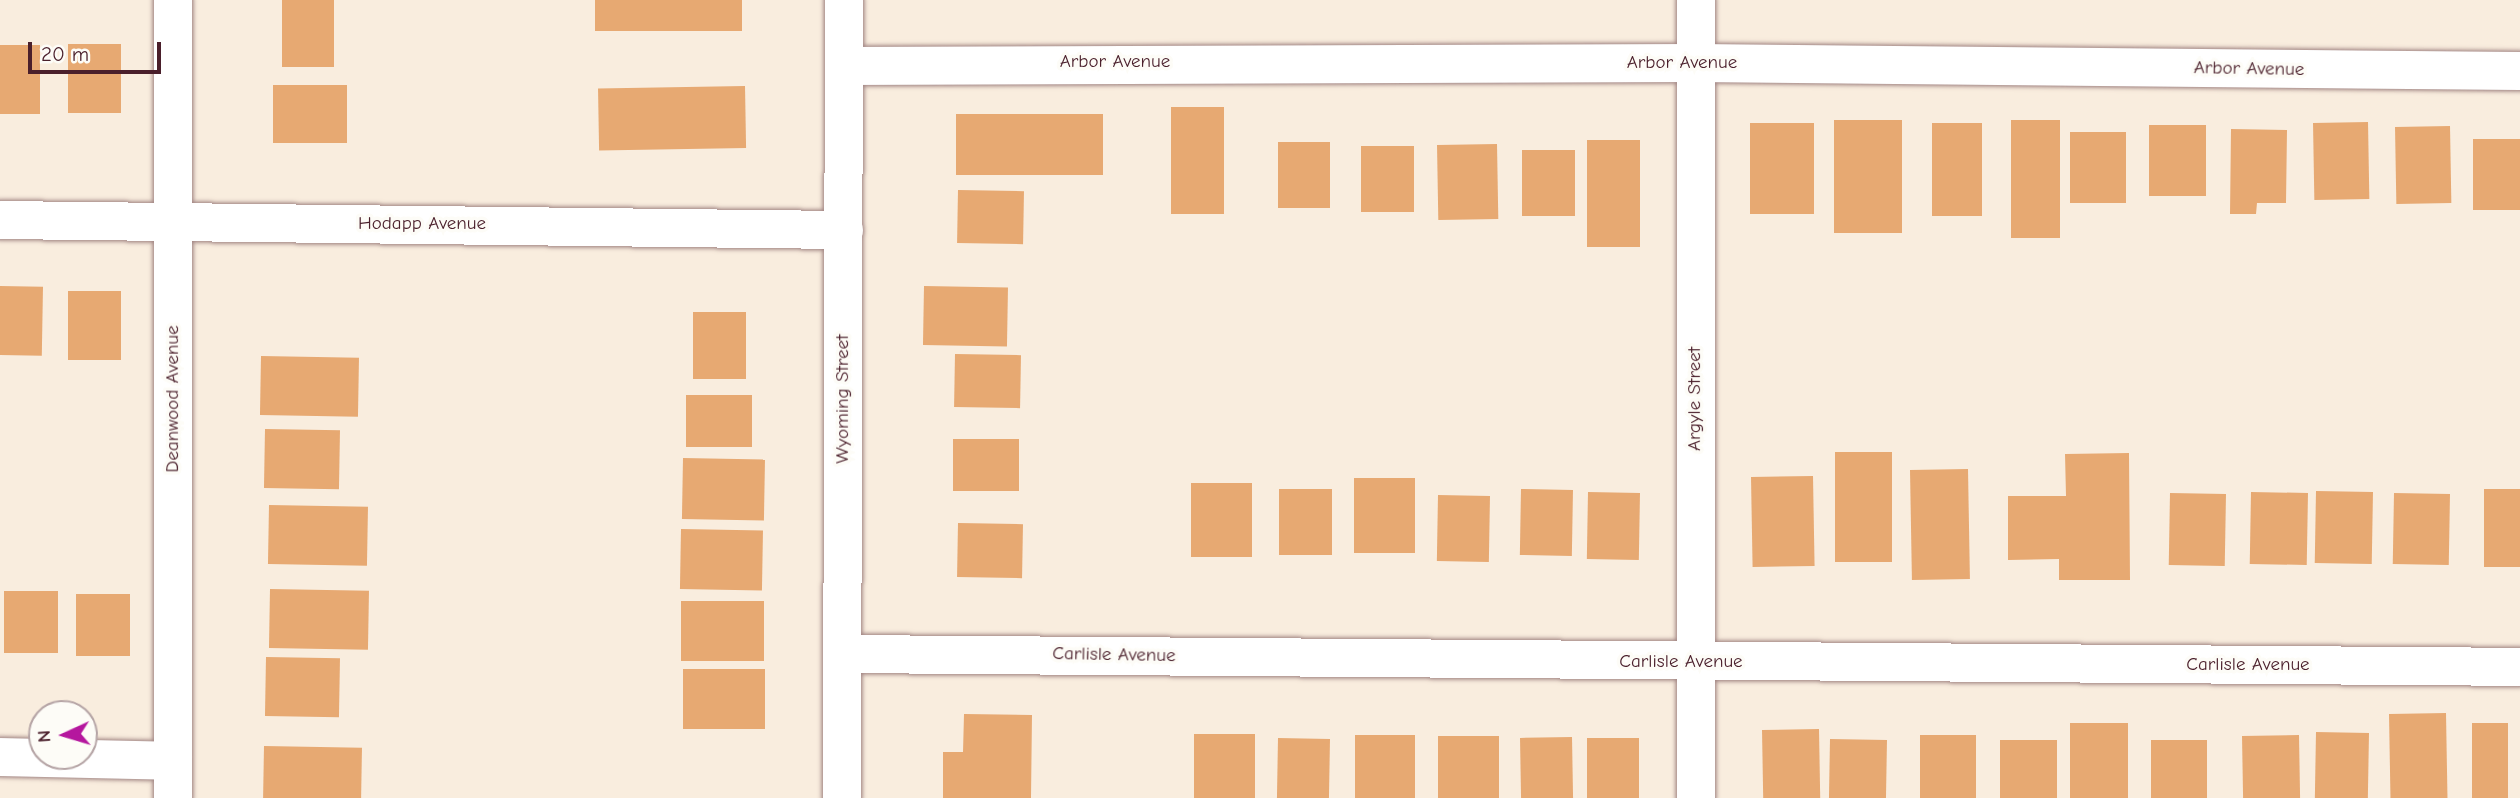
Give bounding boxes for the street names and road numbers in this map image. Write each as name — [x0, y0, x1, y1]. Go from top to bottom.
street label: Arbor Avenue — [1060, 51, 1170, 73]
street label: Arbor Avenue — [1627, 52, 1737, 74]
street label: Arbor Avenue — [2194, 57, 2304, 81]
street label: Hodapp Avenue — [358, 213, 486, 235]
street label: Deanwood Avenue — [162, 325, 184, 473]
street label: Wyoming Street — [832, 334, 854, 464]
street label: Argyle Street — [1684, 347, 1706, 451]
street label: Carlisle Avenue — [1052, 643, 1176, 667]
street label: Carlisle Avenue — [1619, 651, 1743, 673]
street label: Carlisle Avenue — [2186, 654, 2310, 676]

